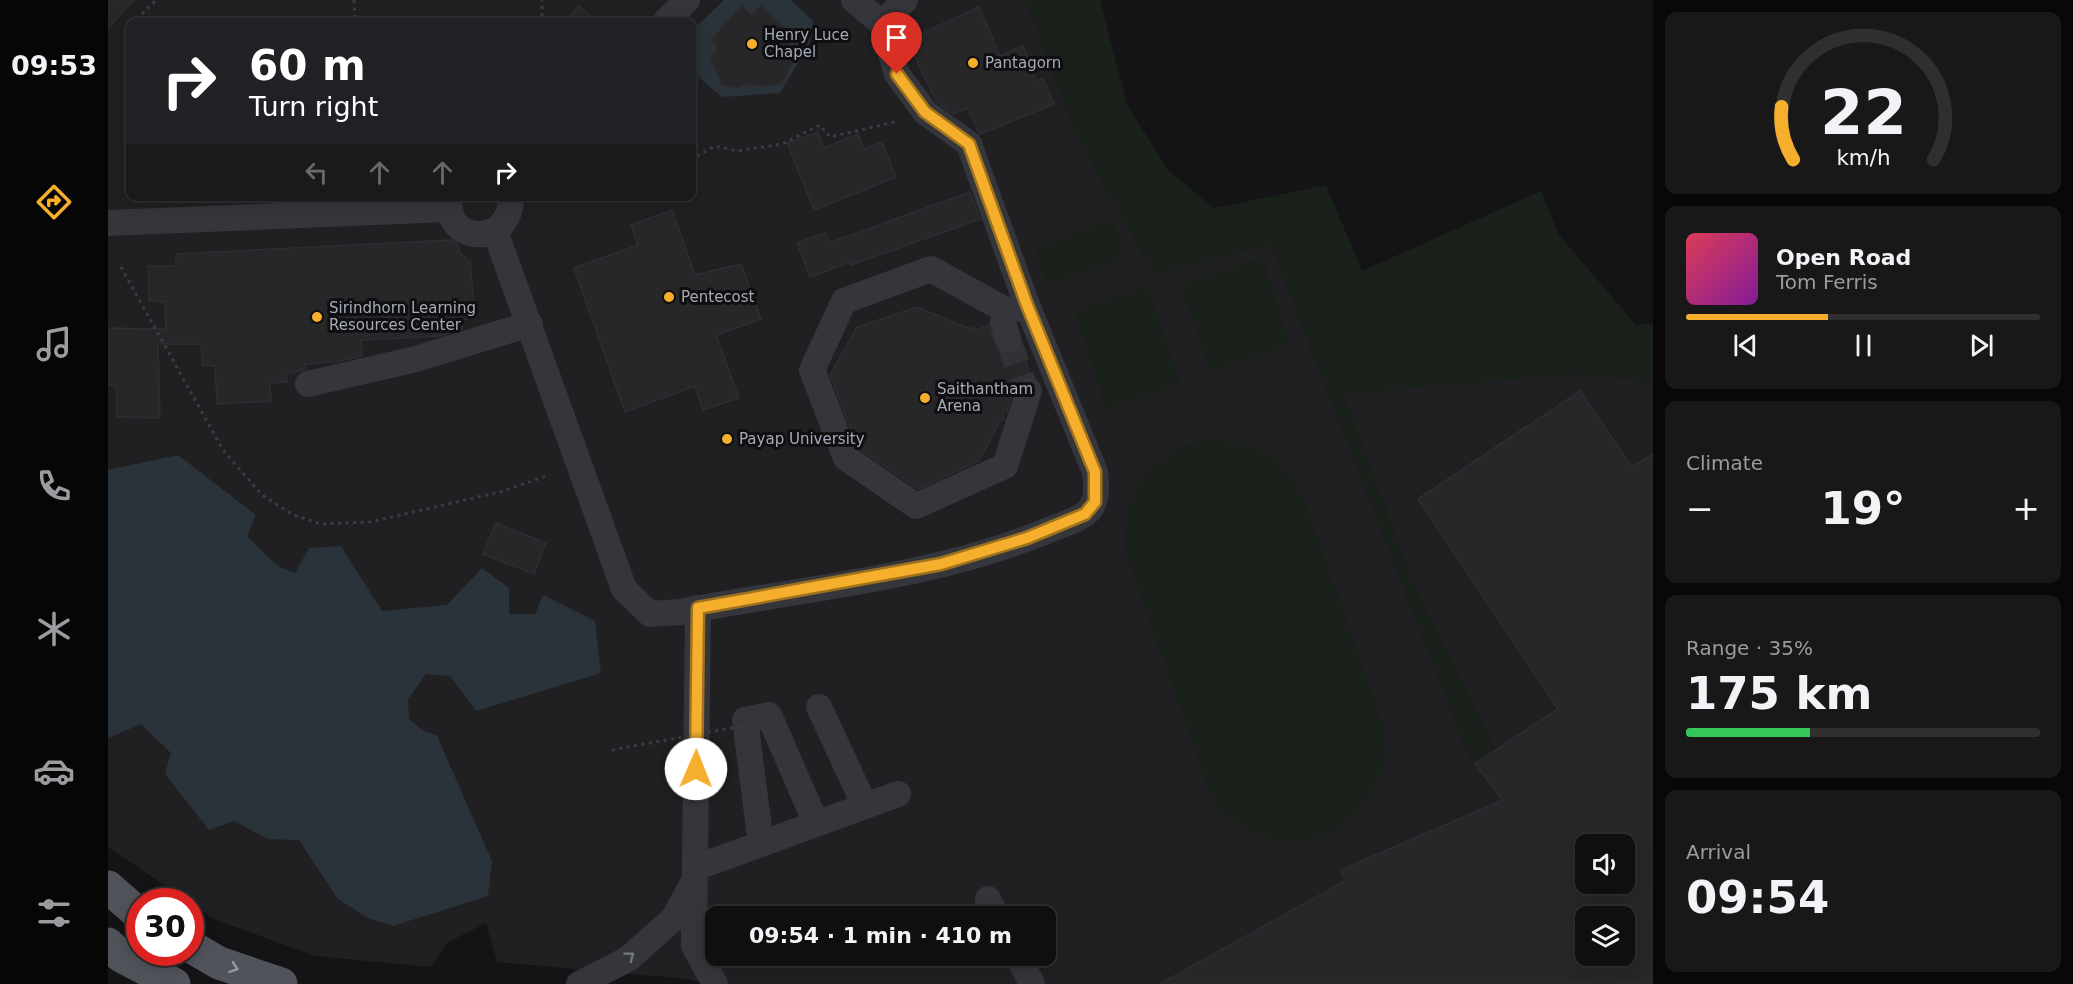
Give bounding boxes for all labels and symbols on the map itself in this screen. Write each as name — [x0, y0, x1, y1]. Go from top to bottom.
pin — [871, 12, 922, 74]
place label: Henry Luce Chapel — [764, 26, 849, 61]
marker: Henry Luce Chapel — [745, 37, 759, 51]
place label: Pantagorn — [985, 54, 1061, 72]
marker: Pantagorn — [966, 56, 980, 70]
place label: Pentecost — [681, 288, 755, 306]
marker: Pentecost — [662, 290, 676, 304]
place label: Sirindhorn Learning Resources Center — [329, 299, 476, 334]
marker: Sirindhorn Learning Resources Center — [310, 310, 324, 324]
place label: Saithantham Arena — [937, 380, 1033, 415]
marker: Saithantham Arena — [918, 391, 932, 405]
place label: Payap University — [739, 430, 865, 448]
marker: Payap University — [720, 432, 734, 446]
position arrow — [664, 737, 728, 801]
speed limit sign: 30 — [126, 888, 204, 966]
one-way arrow — [623, 953, 634, 964]
one-way arrow — [228, 961, 239, 974]

